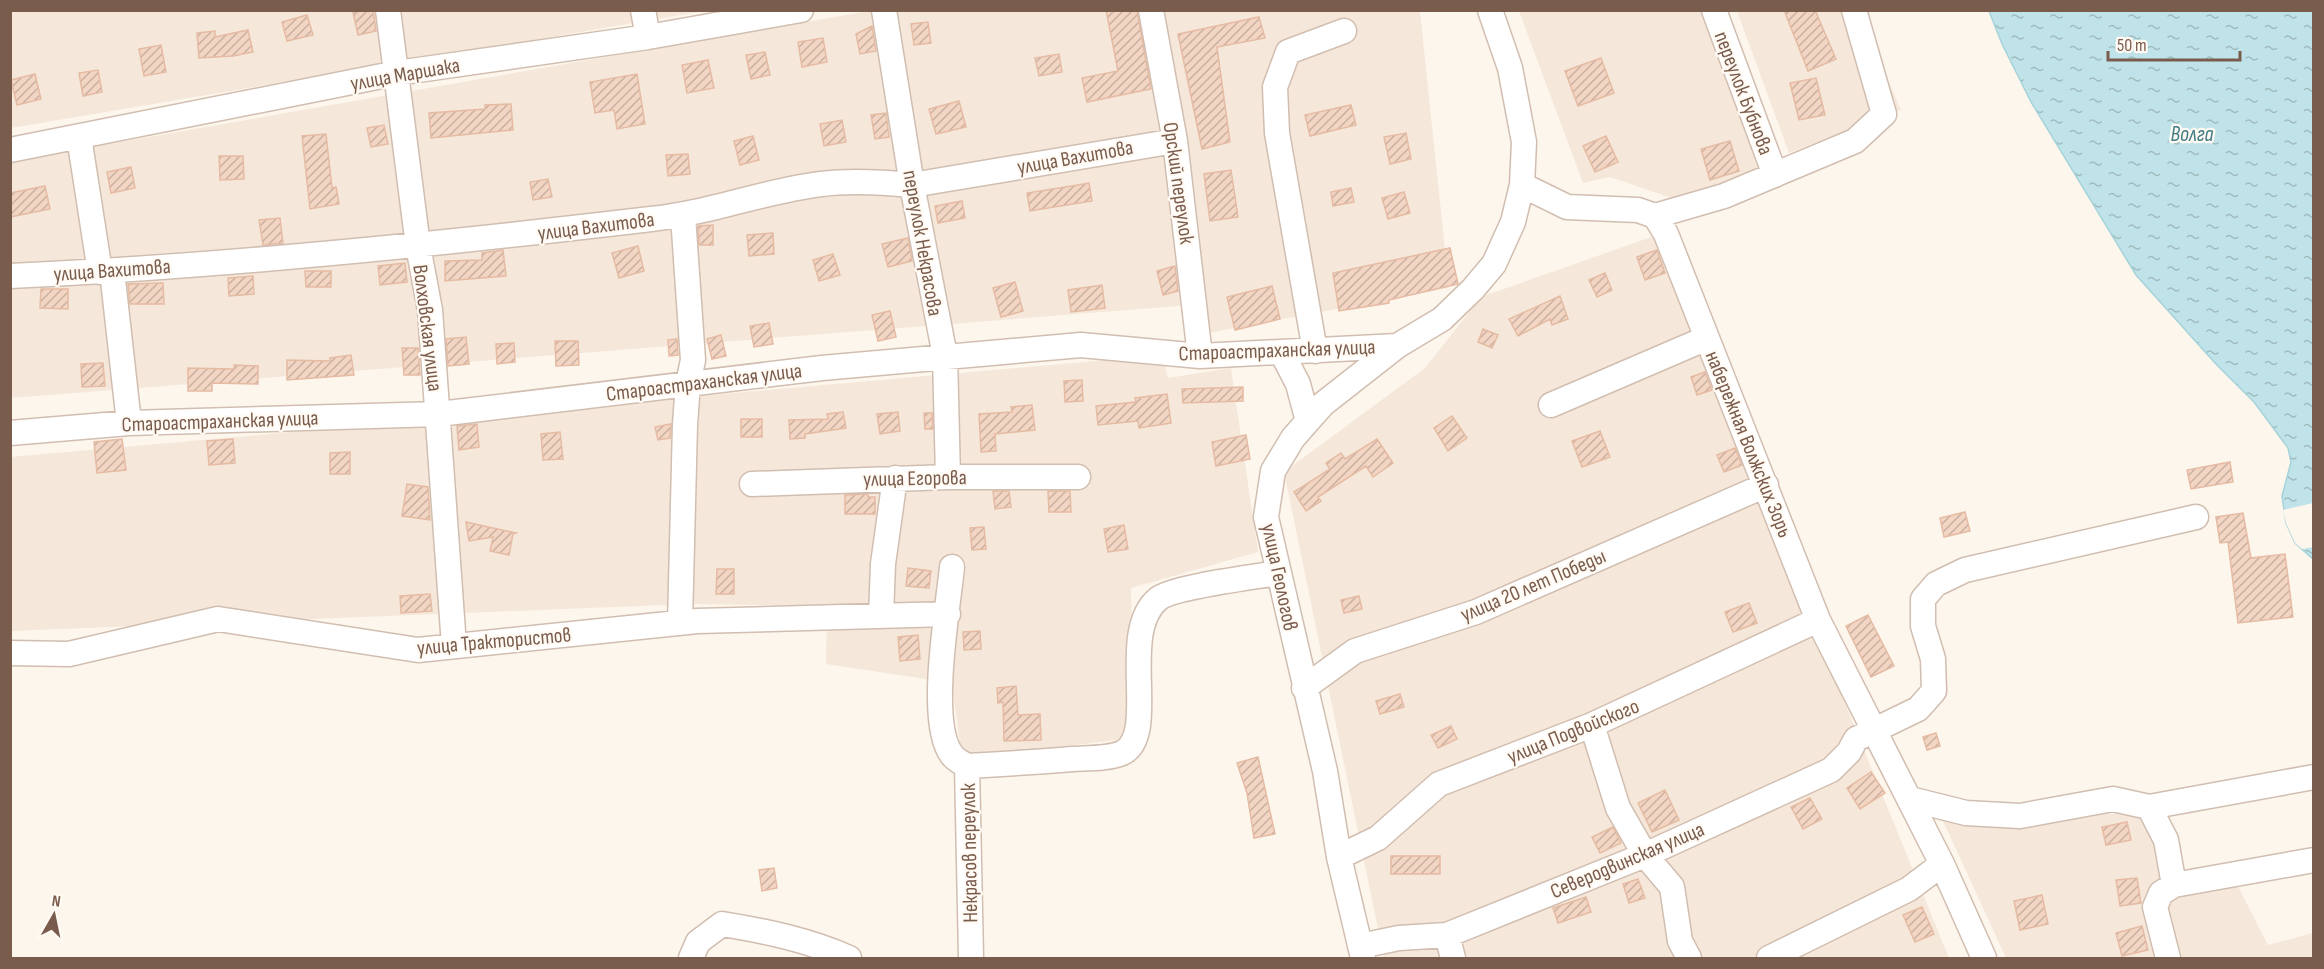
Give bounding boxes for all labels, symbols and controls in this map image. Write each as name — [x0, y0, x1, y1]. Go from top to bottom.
scale bar — [2108, 24, 2240, 62]
street label: переулок Бубнова — [1709, 28, 1778, 158]
text: 50 m — [2117, 35, 2147, 56]
street label: улица Маршака — [348, 53, 462, 96]
street label: Орский переулок — [1158, 120, 1199, 246]
water label: Волга — [2171, 121, 2214, 148]
street label: улица Вахитова — [1015, 135, 1135, 180]
street label: переулок Некрасова — [897, 168, 948, 318]
street label: улица Вахитова — [536, 207, 656, 246]
street label: улица Вахитова — [53, 254, 171, 287]
street label: Волховская улица — [407, 263, 448, 393]
street label: Староастраханская улица — [1178, 335, 1376, 366]
street label: набережная Волжских Зорь — [1700, 347, 1797, 541]
street label: Староастраханская улица — [605, 358, 803, 407]
street label: Староастраханская улица — [121, 406, 319, 437]
street label: улица Егорова — [863, 465, 967, 492]
street label: улица Геологов — [1256, 521, 1303, 633]
street label: улица 20 лет Победы — [1457, 544, 1610, 627]
street label: улица Трактористов — [416, 622, 572, 661]
street label: улица Подвойского — [1504, 694, 1643, 769]
street label: Некрасов переулок — [956, 783, 983, 923]
street label: Северодвинская улица — [1546, 817, 1708, 904]
north arrow — [24, 885, 84, 945]
text: N — [50, 892, 62, 912]

